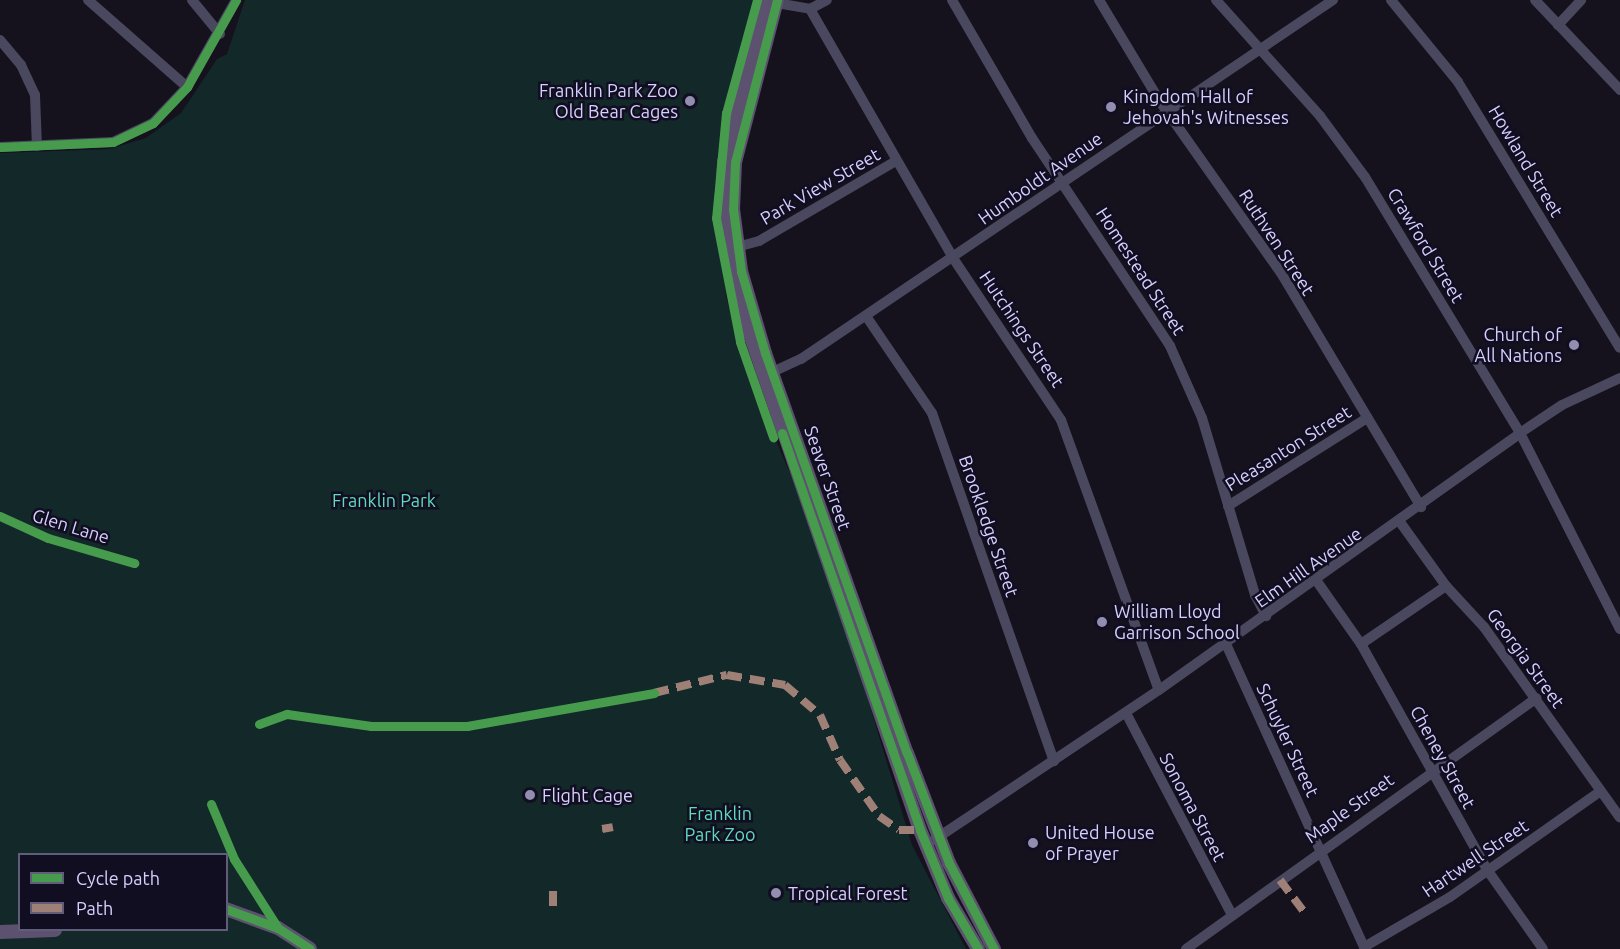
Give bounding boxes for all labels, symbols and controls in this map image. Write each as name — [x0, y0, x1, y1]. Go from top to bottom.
place label: Franklin Park Zoo Old Bear Cages — [539, 80, 678, 122]
place label: Kingdom Hall of Jehovah's Witnesses — [1123, 86, 1289, 128]
marker: Franklin Park Zoo Old Bear Cages — [683, 94, 697, 108]
marker: Kingdom Hall of Jehovah's Witnesses — [1104, 100, 1118, 114]
street label: Howland Street — [1484, 101, 1568, 221]
street label: Humboldt Avenue — [974, 127, 1106, 229]
street label: Park View Street — [756, 143, 884, 229]
street label: Crawford Street — [1383, 184, 1469, 306]
street label: Ruthven Street — [1235, 185, 1319, 299]
street label: Homestead Street — [1092, 203, 1190, 339]
street label: Hutchings Street — [975, 267, 1069, 391]
place label: Church of All Nations — [1475, 324, 1562, 366]
marker: Church of All Nations — [1567, 338, 1581, 352]
street label: Pleasanton Street — [1221, 401, 1355, 495]
street label: Seaver Street — [800, 423, 856, 533]
street label: Brookledge Street — [955, 452, 1023, 600]
park label: Franklin Park — [332, 489, 436, 511]
street label: Glen Lane — [30, 504, 112, 548]
street label: Elm Hill Avenue — [1250, 522, 1366, 612]
place label: William Lloyd Garrison School — [1114, 601, 1240, 644]
street label: Georgia Street — [1483, 604, 1569, 712]
marker: William Lloyd Garrison School — [1095, 615, 1109, 629]
street label: Schuyler Street — [1252, 680, 1324, 800]
street label: Cheney Street — [1406, 702, 1480, 812]
street label: Sonoma Street — [1155, 749, 1231, 865]
street label: Maple Street — [1300, 769, 1398, 847]
place label: Flight Cage — [542, 784, 633, 806]
marker: Flight Cage — [523, 788, 537, 802]
park label: Franklin Park Zoo — [685, 803, 755, 846]
street label: Hartwell Street — [1418, 815, 1532, 901]
place label: United House of Prayer — [1045, 822, 1155, 864]
marker: United House of Prayer — [1026, 836, 1040, 850]
legend — [18, 853, 228, 931]
text: Cycle path — [76, 868, 160, 888]
place label: Tropical Forest — [788, 882, 908, 904]
marker: Tropical Forest — [769, 886, 783, 900]
text: Path — [76, 898, 113, 918]

